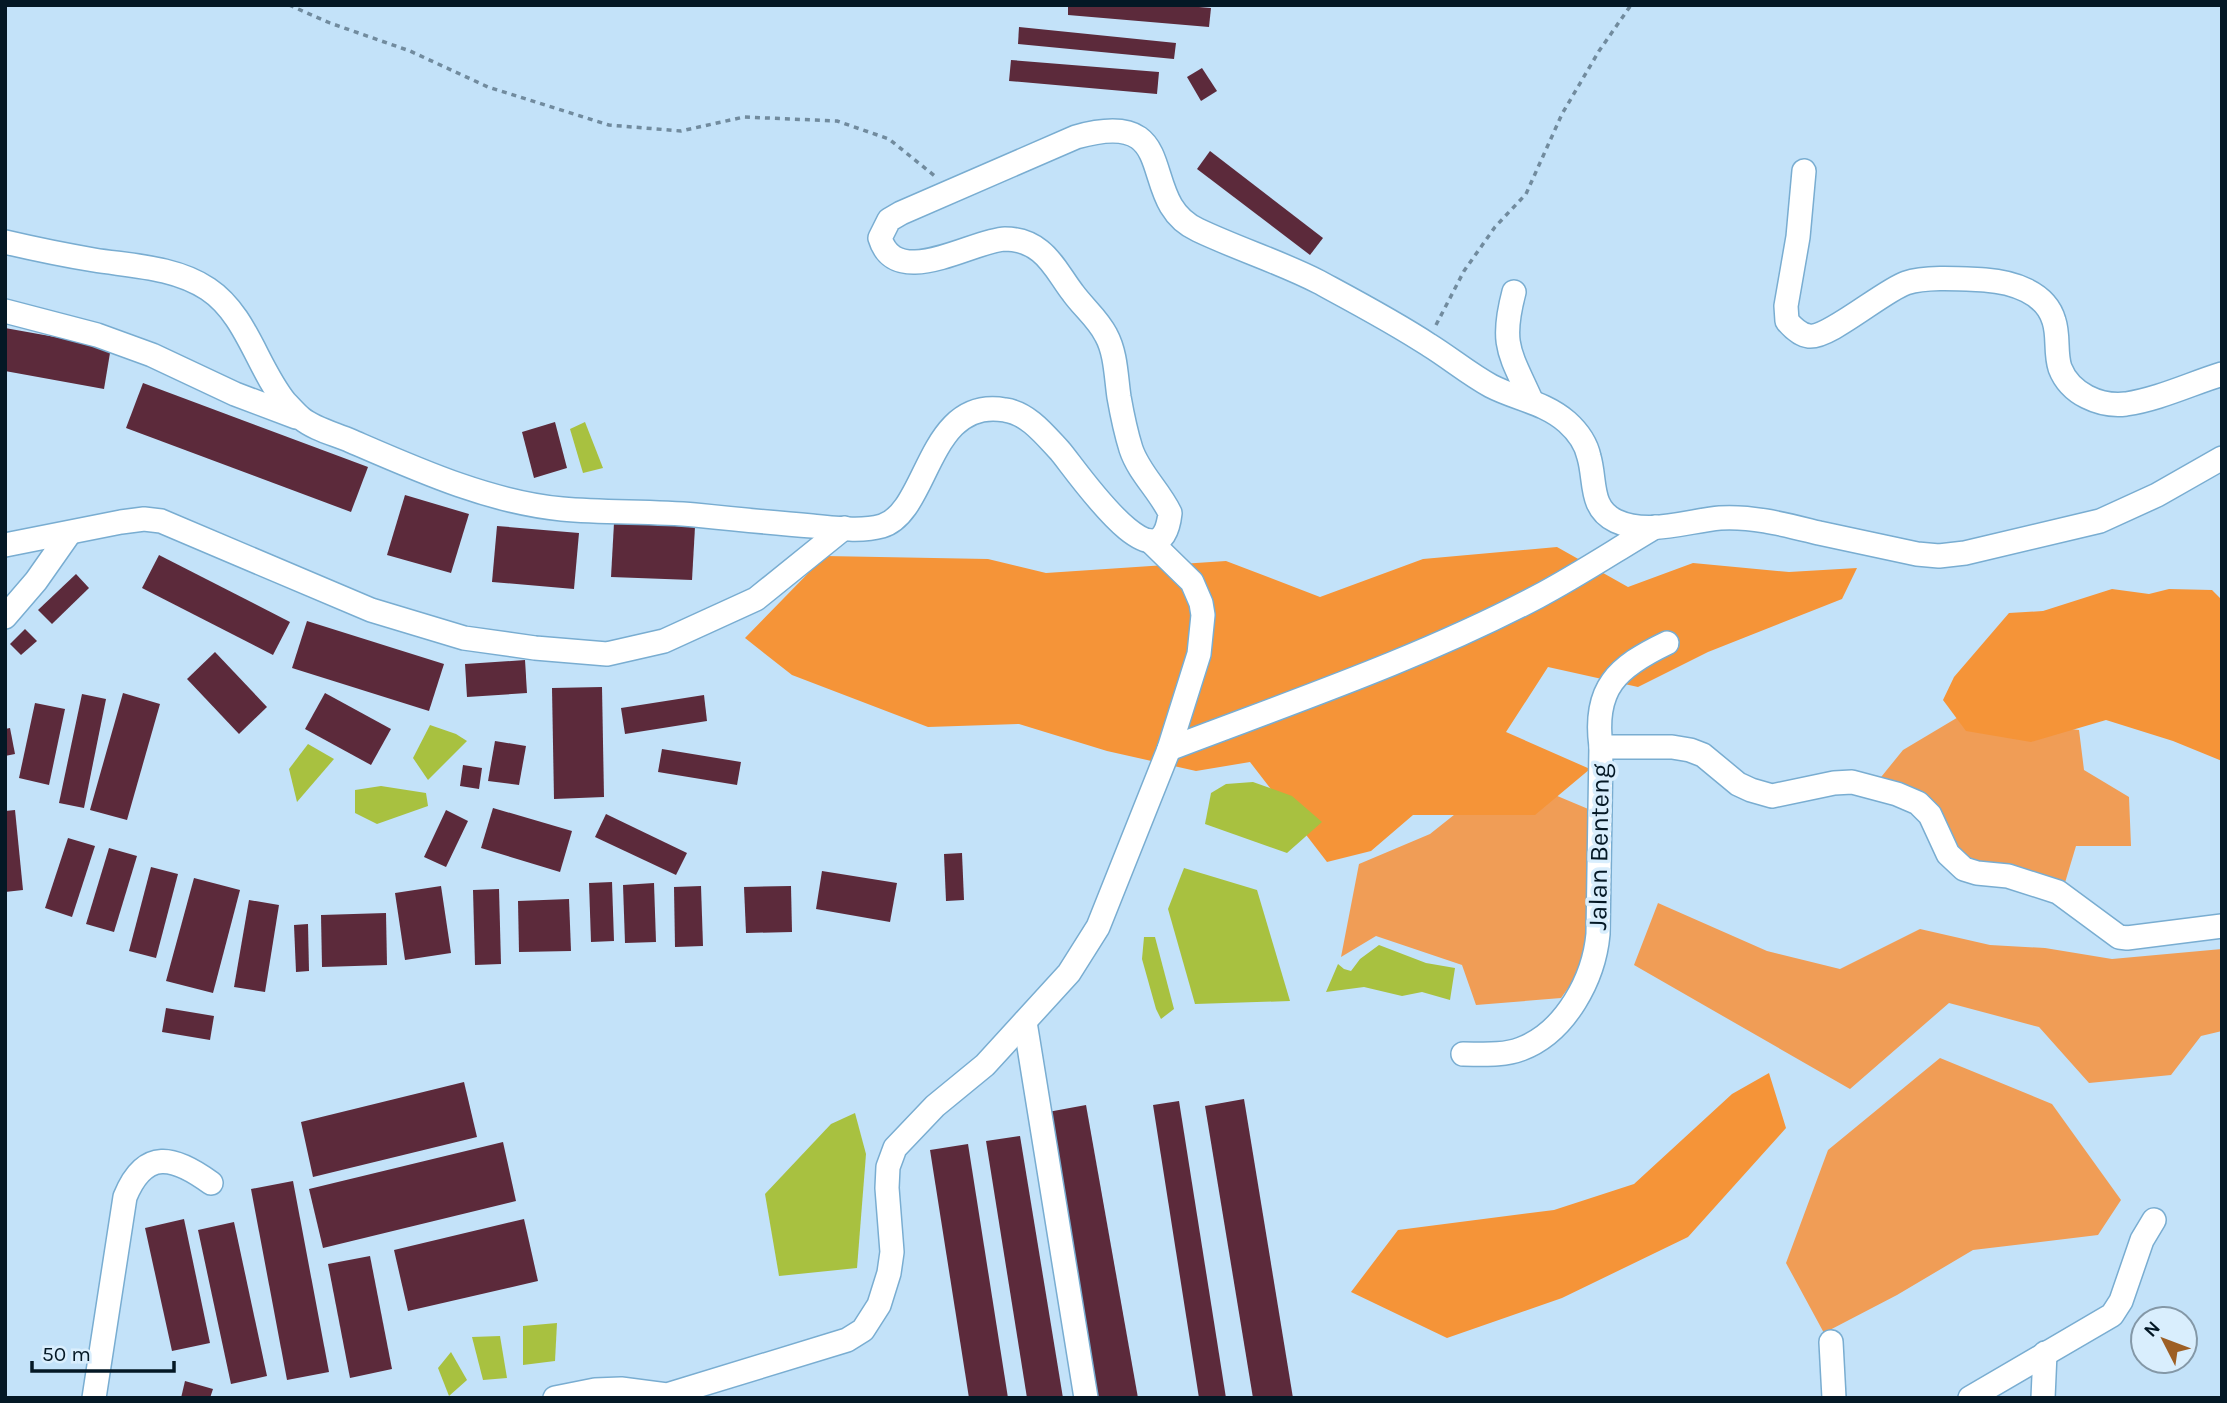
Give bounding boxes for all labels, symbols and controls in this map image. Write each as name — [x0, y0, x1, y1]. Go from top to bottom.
street label: Jalan Benteng — [1582, 763, 1616, 931]
north arrow — [2129, 1305, 2199, 1375]
text: N — [2139, 1317, 2165, 1342]
scale bar — [32, 1330, 173, 1374]
text: 50 m — [42, 1342, 91, 1366]

